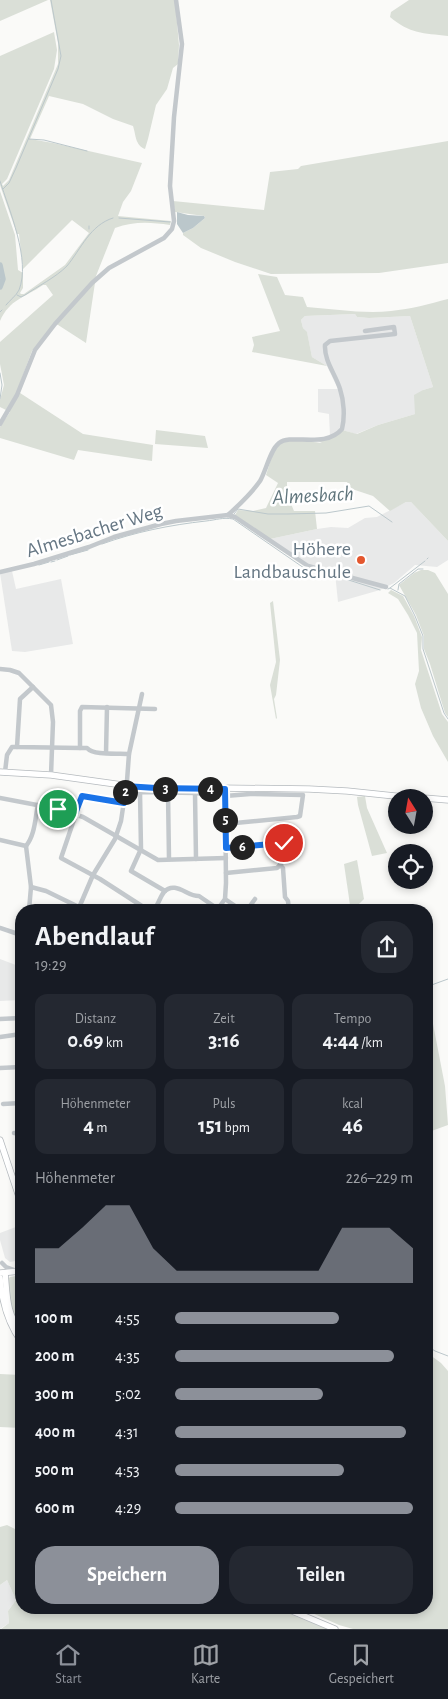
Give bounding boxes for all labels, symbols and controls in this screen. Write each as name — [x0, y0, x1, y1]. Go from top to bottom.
water label: Almesbach — [271, 483, 354, 508]
street label: Almesbacher Weg — [24, 501, 165, 561]
place label: Höhere Landbauschule — [233, 539, 351, 582]
marker: Höhere Landbauschule — [355, 554, 367, 566]
pin: 3 — [152, 776, 178, 802]
pin: 4 — [198, 776, 222, 802]
pin: 2 — [112, 780, 138, 804]
text: 3 — [162, 782, 169, 796]
text: 4 — [207, 782, 214, 796]
text: 2 — [122, 785, 129, 799]
pin — [37, 788, 79, 830]
north arrow — [388, 789, 432, 834]
map controls — [388, 789, 433, 889]
icon: arrive — [44, 795, 72, 823]
pin: 5 — [212, 808, 238, 832]
text: 5 — [222, 813, 229, 827]
pin — [263, 822, 305, 864]
icon: check — [270, 829, 298, 857]
pin: 6 — [230, 834, 254, 860]
text: 6 — [239, 840, 246, 854]
button: locate — [388, 844, 433, 889]
button: share — [361, 921, 413, 973]
text: Abendlauf — [35, 923, 154, 951]
text: 19:29 — [35, 957, 67, 973]
text: Distanz — [75, 1012, 116, 1026]
text: Zeit — [213, 1012, 235, 1026]
text: Tempo — [334, 1012, 371, 1026]
text: 0.69 — [67, 1030, 103, 1051]
text: 3:16 — [208, 1030, 240, 1051]
text: 4:44 — [322, 1030, 359, 1051]
text: km — [103, 1036, 123, 1050]
text: /km — [359, 1036, 383, 1050]
text: Höhenmeter — [60, 1097, 130, 1111]
text: Puls — [213, 1097, 235, 1111]
text: kcal — [342, 1097, 363, 1111]
text: 4 — [83, 1115, 94, 1136]
text: 151 — [198, 1115, 222, 1136]
text: 46 — [342, 1115, 363, 1136]
text: m — [94, 1121, 107, 1135]
text: bpm — [222, 1121, 250, 1135]
text: Höhenmeter — [35, 1170, 115, 1186]
text: 226–229 m — [346, 1170, 413, 1186]
text: 100 m — [35, 1310, 73, 1326]
text: 4:55 — [115, 1310, 140, 1326]
text: 200 m — [35, 1348, 75, 1364]
text: 4:35 — [115, 1348, 140, 1364]
text: 300 m — [35, 1386, 74, 1402]
text: 5:02 — [115, 1386, 141, 1402]
text: 400 m — [35, 1424, 75, 1440]
text: 4:31 — [115, 1424, 138, 1440]
text: 500 m — [35, 1462, 74, 1478]
text: 4:53 — [115, 1462, 140, 1478]
text: 600 m — [35, 1500, 75, 1516]
text: 4:29 — [115, 1500, 141, 1516]
button: Speichern — [35, 1546, 219, 1604]
button: Teilen — [229, 1546, 413, 1604]
tab: Start — [54, 1641, 82, 1688]
tab: Karte — [191, 1641, 220, 1688]
tab: Gespeichert — [329, 1641, 394, 1688]

